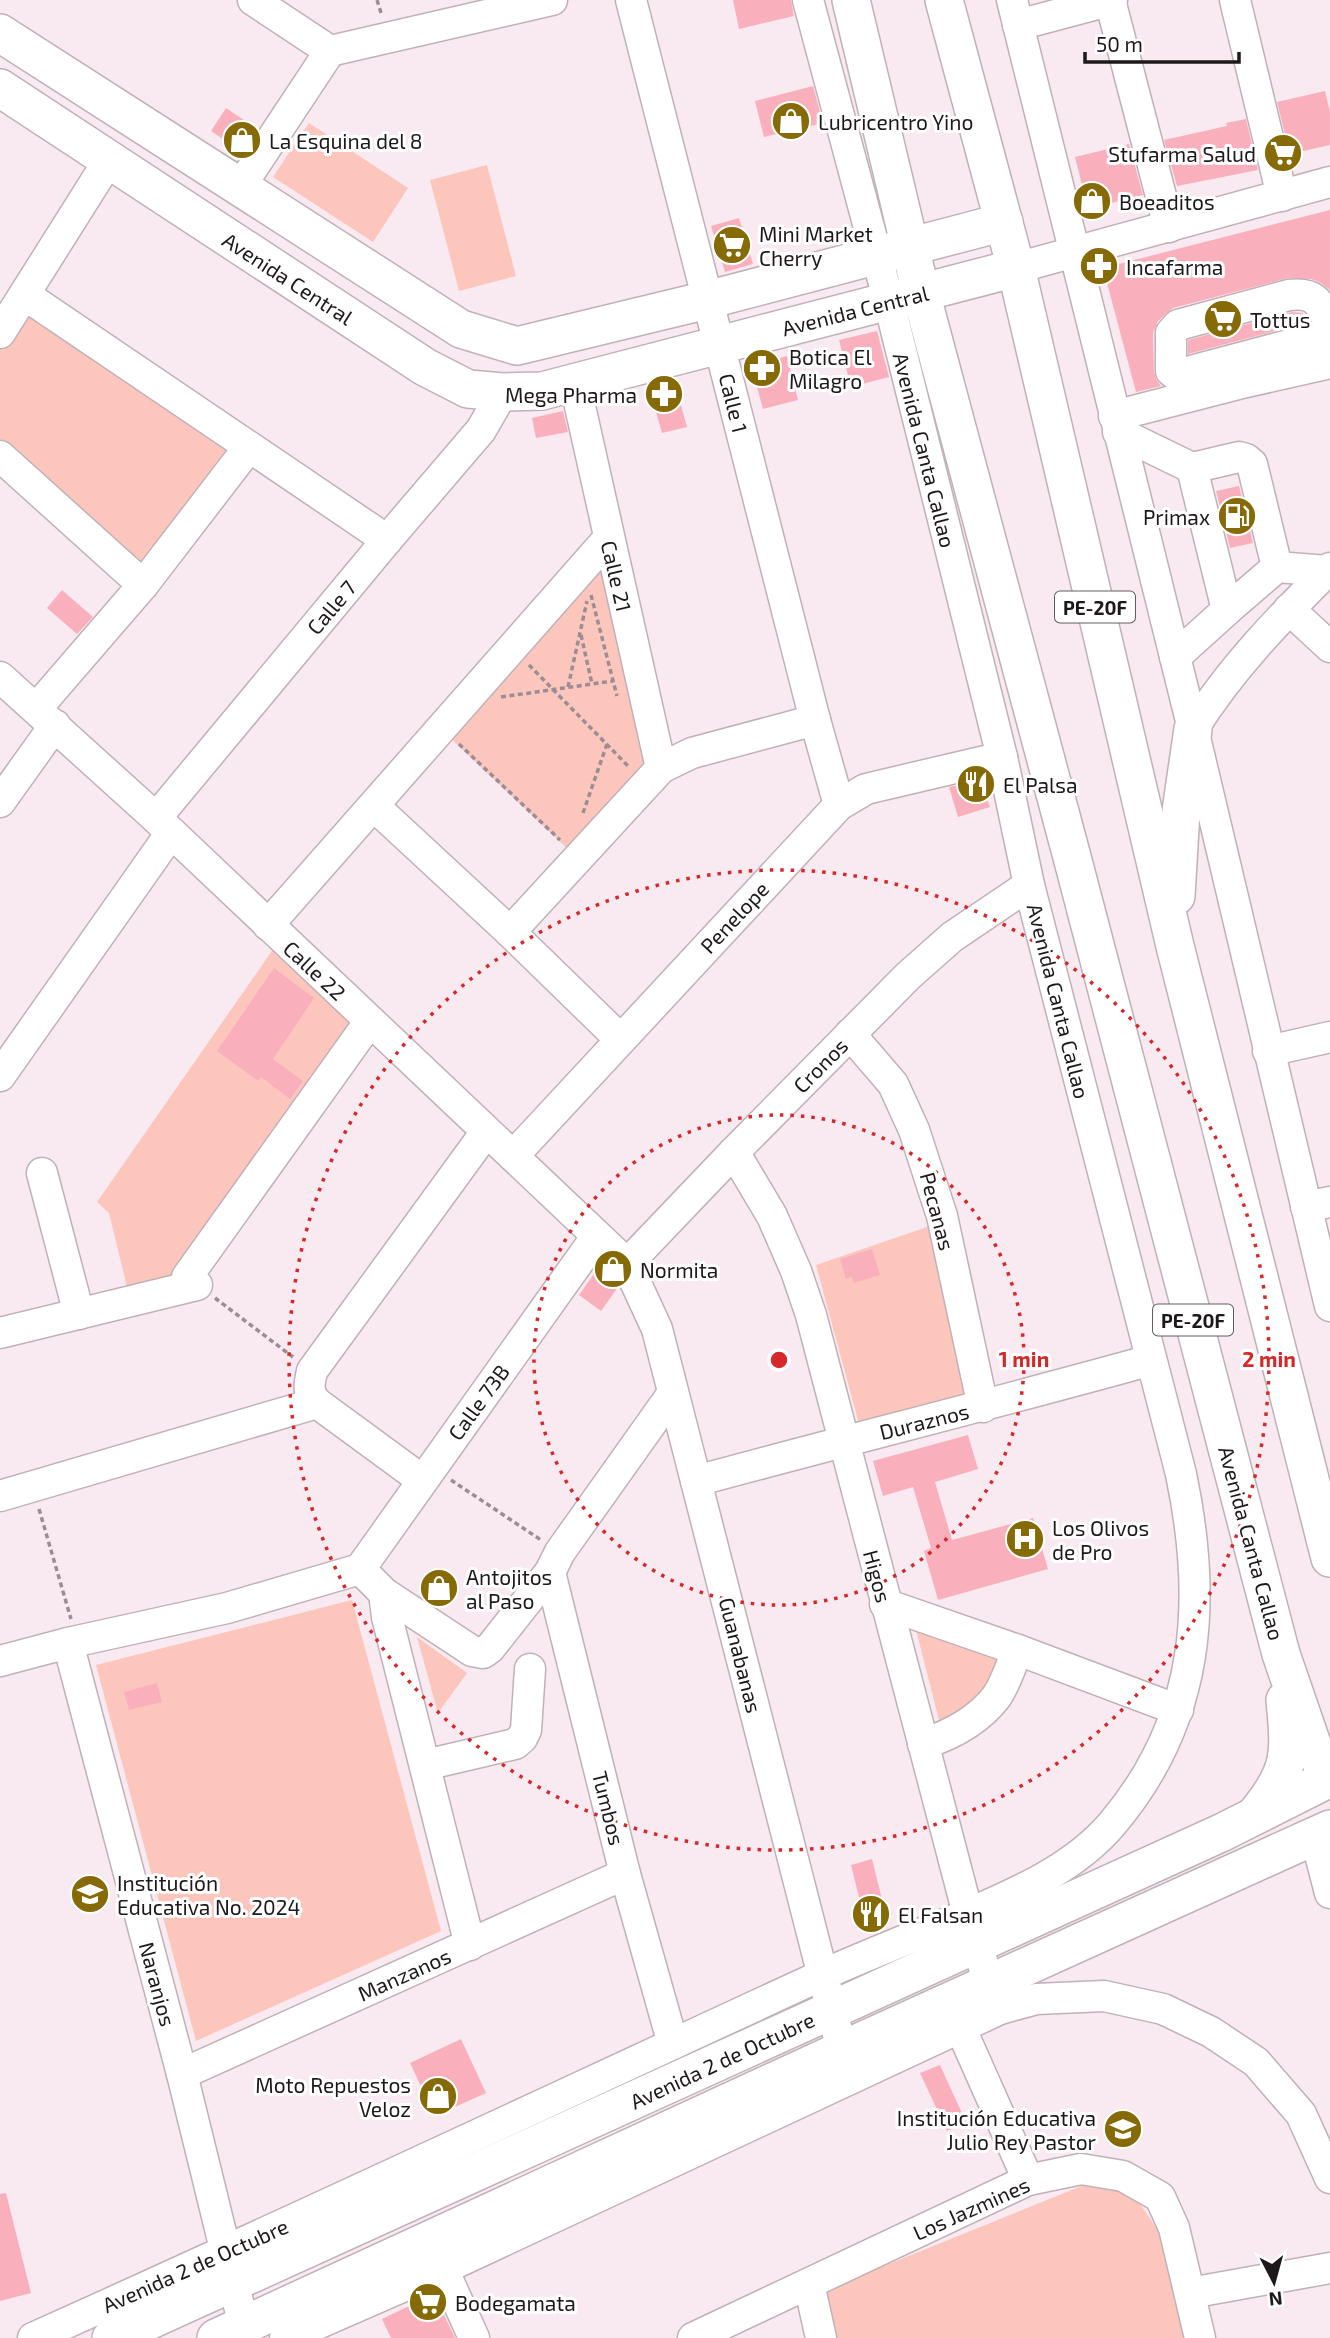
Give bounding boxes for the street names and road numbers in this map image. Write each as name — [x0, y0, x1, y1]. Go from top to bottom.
street label: Avenida Central — [218, 227, 358, 330]
street label: Avenida Central — [779, 280, 932, 340]
street label: Avenida Canta Callao — [889, 350, 961, 550]
street label: Calle 1 — [715, 371, 753, 435]
street label: Calle 21 — [597, 538, 637, 614]
street label: Calle 7 — [301, 575, 361, 639]
road number: PE-20F — [1055, 592, 1135, 622]
street label: Penelope — [695, 876, 773, 958]
street label: Avenida Canta Callao — [1023, 901, 1095, 1101]
street label: Calle 22 — [279, 935, 351, 1005]
street label: Cronos — [788, 1033, 852, 1097]
street label: Pecanas — [916, 1169, 960, 1253]
road number: PE-20F — [1153, 1304, 1233, 1336]
street label: Calle 73B — [442, 1359, 514, 1445]
street label: Duraznos — [877, 1398, 971, 1444]
street label: Avenida Canta Callao — [1214, 1443, 1290, 1643]
street label: Higos — [859, 1547, 897, 1605]
street label: Guanabanas — [715, 1595, 767, 1715]
street label: Tumbos — [588, 1768, 630, 1848]
street label: Naranjos — [134, 1939, 181, 2029]
street label: Manzanos — [354, 1942, 454, 2006]
street label: Avenida 2 de Octubre — [626, 2006, 818, 2114]
street label: Los Jazmines — [909, 2171, 1033, 2245]
street label: Avenida 2 de Octubre — [98, 2213, 292, 2317]

